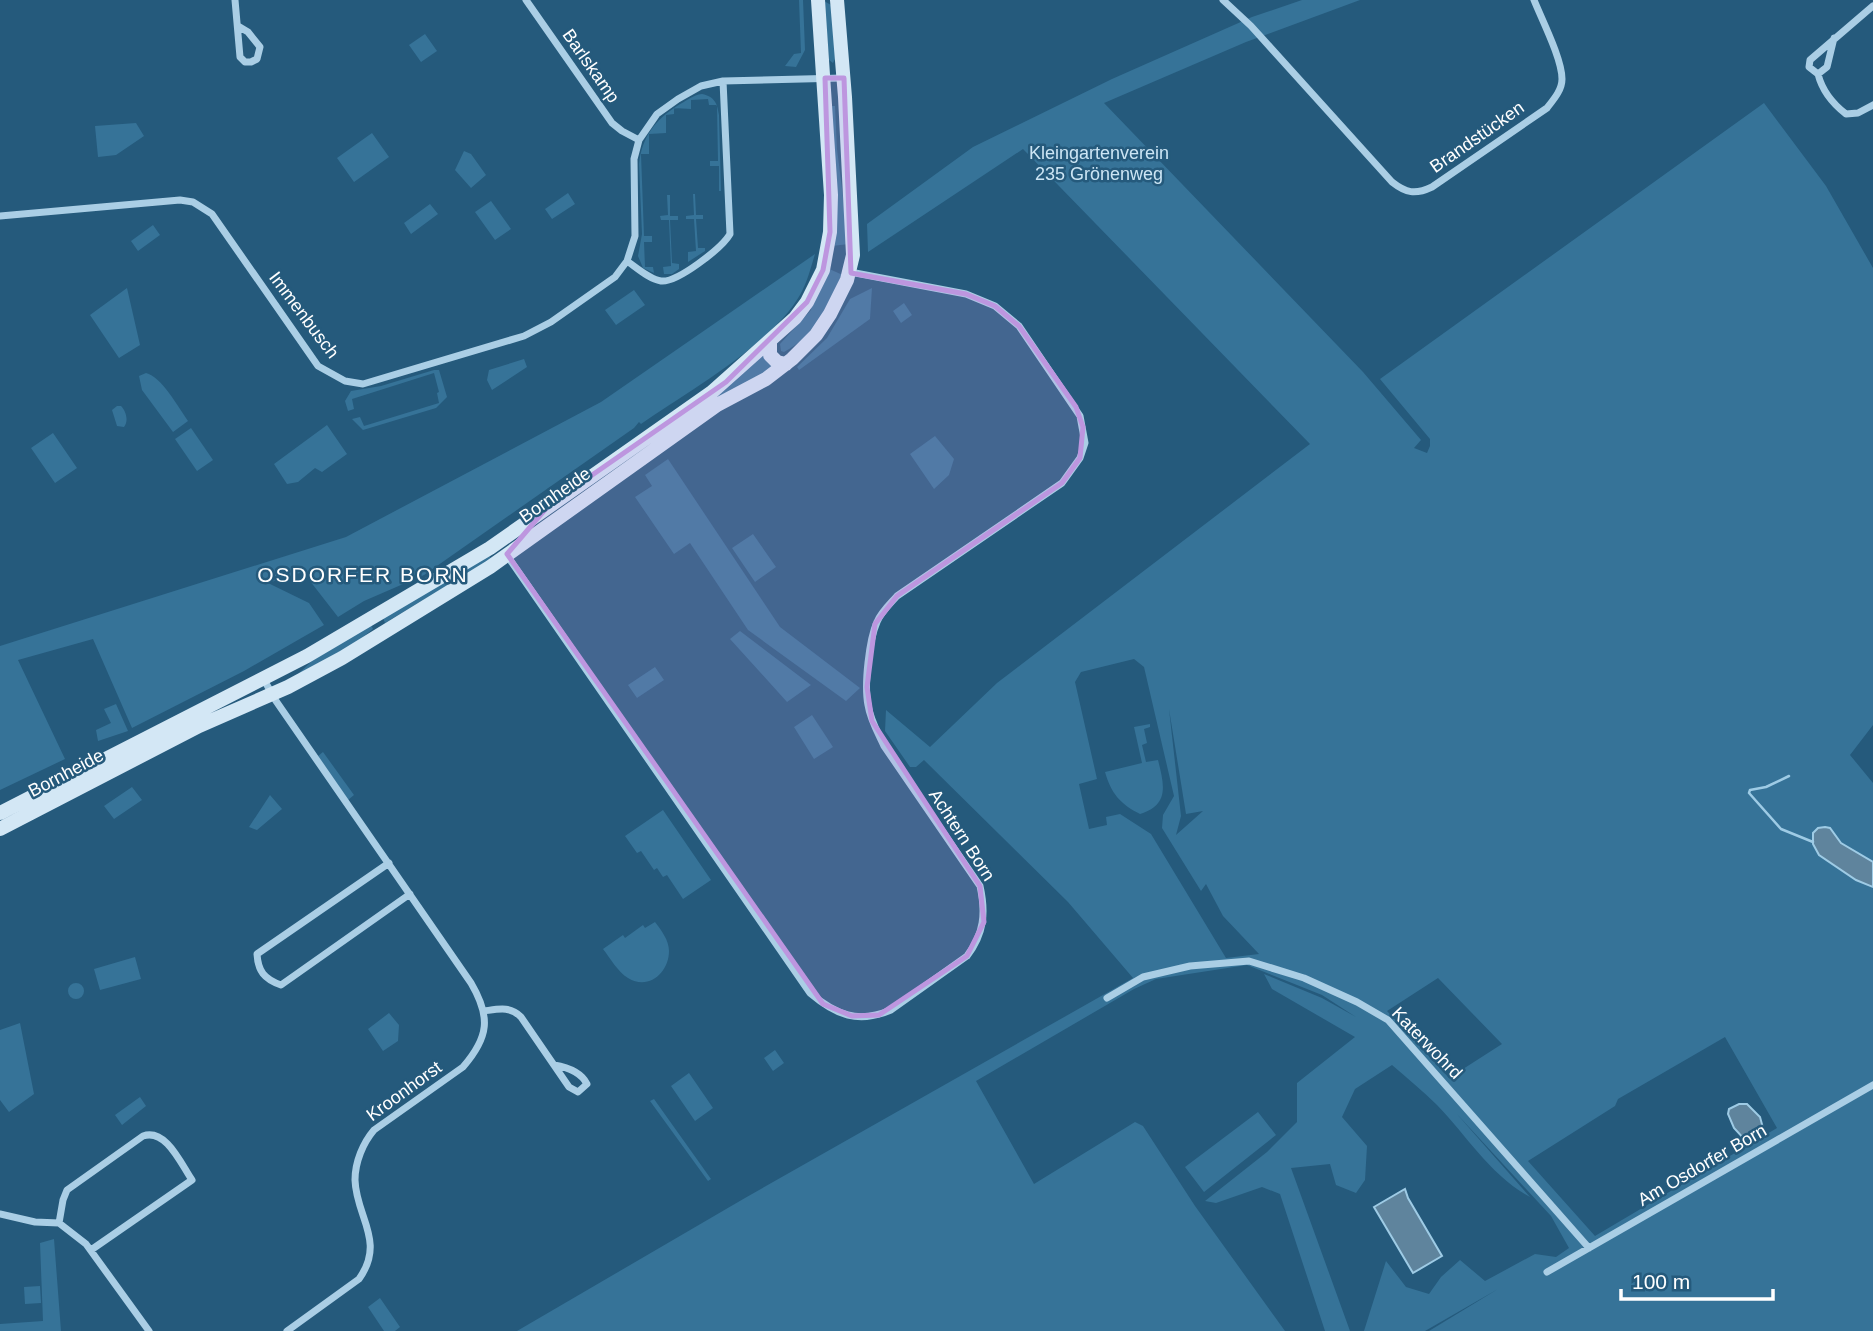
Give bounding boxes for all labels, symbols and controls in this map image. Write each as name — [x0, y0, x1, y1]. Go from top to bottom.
street label: Barlskamp — [558, 25, 624, 107]
street label: Brandstücken — [1426, 97, 1528, 177]
park label: Kleingartenverein 235 Grönenweg — [1029, 143, 1169, 184]
street label: Immenbusch — [265, 268, 343, 362]
street label: Bornheide — [516, 463, 594, 527]
district label: OSDORFER BORN — [257, 563, 469, 586]
street label: Bornheide — [25, 745, 107, 801]
street label: Achtern Born — [925, 785, 999, 885]
street label: Katerwohrd — [1388, 1003, 1466, 1083]
street label: Kroonhorst — [363, 1057, 445, 1125]
street label: Am Osdorfer Born — [1634, 1120, 1770, 1210]
scale bar — [1621, 1258, 1773, 1302]
text: 100 m — [1632, 1270, 1690, 1293]

